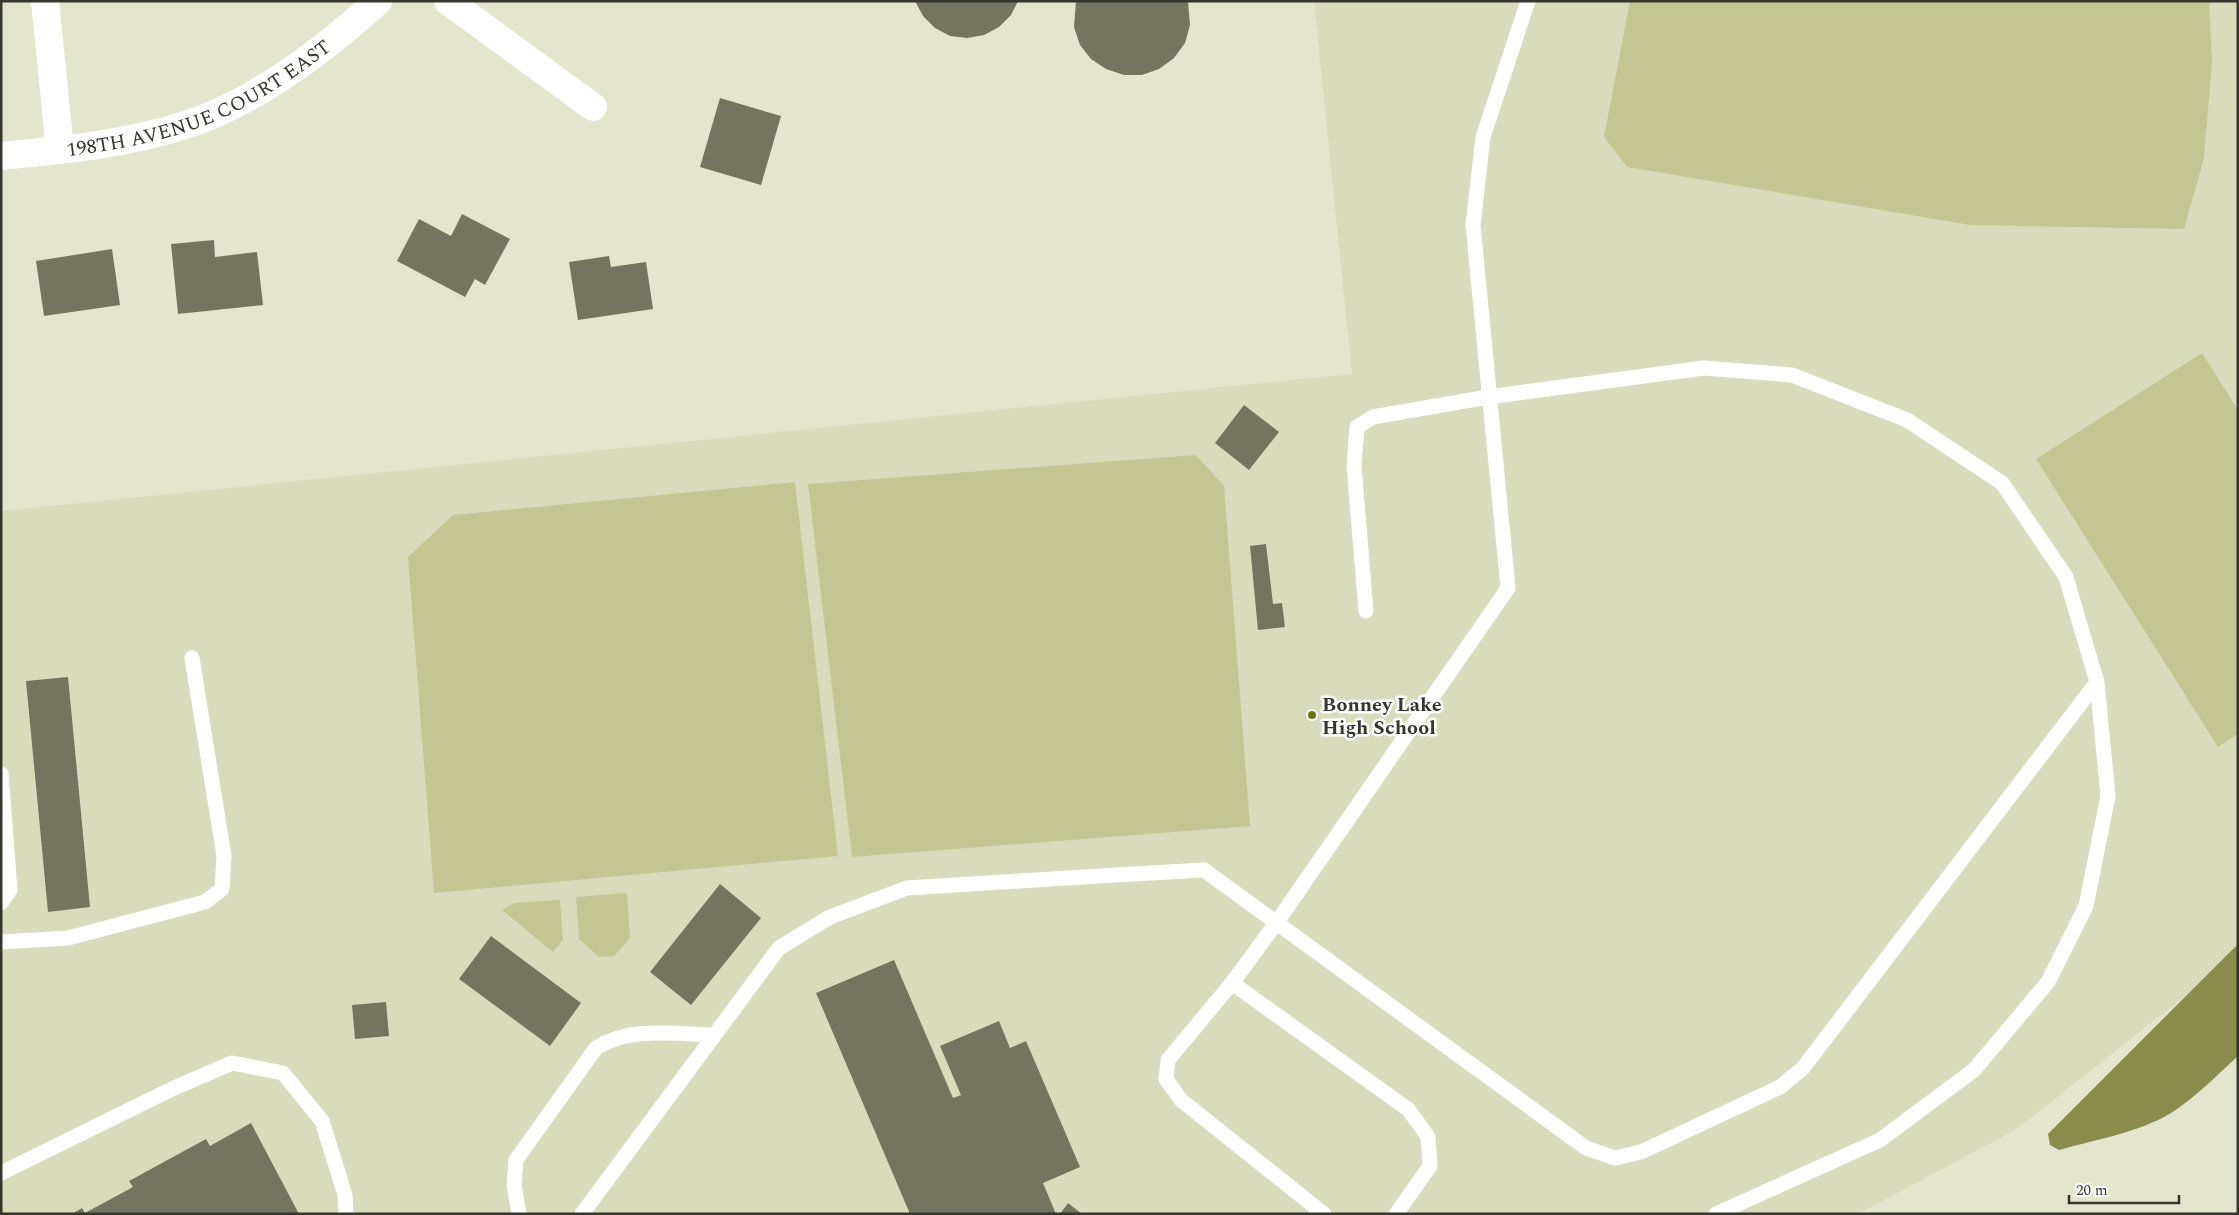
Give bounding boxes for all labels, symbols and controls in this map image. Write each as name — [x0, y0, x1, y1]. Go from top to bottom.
street label: 198TH AVENUE COURT EAST — [65, 33, 337, 165]
place label: Bonney Lake High School — [1322, 690, 1442, 743]
marker: Bonney Lake High School — [1306, 709, 1318, 721]
scale bar — [2069, 1172, 2179, 1204]
text: 20 m — [2076, 1179, 2108, 1202]

